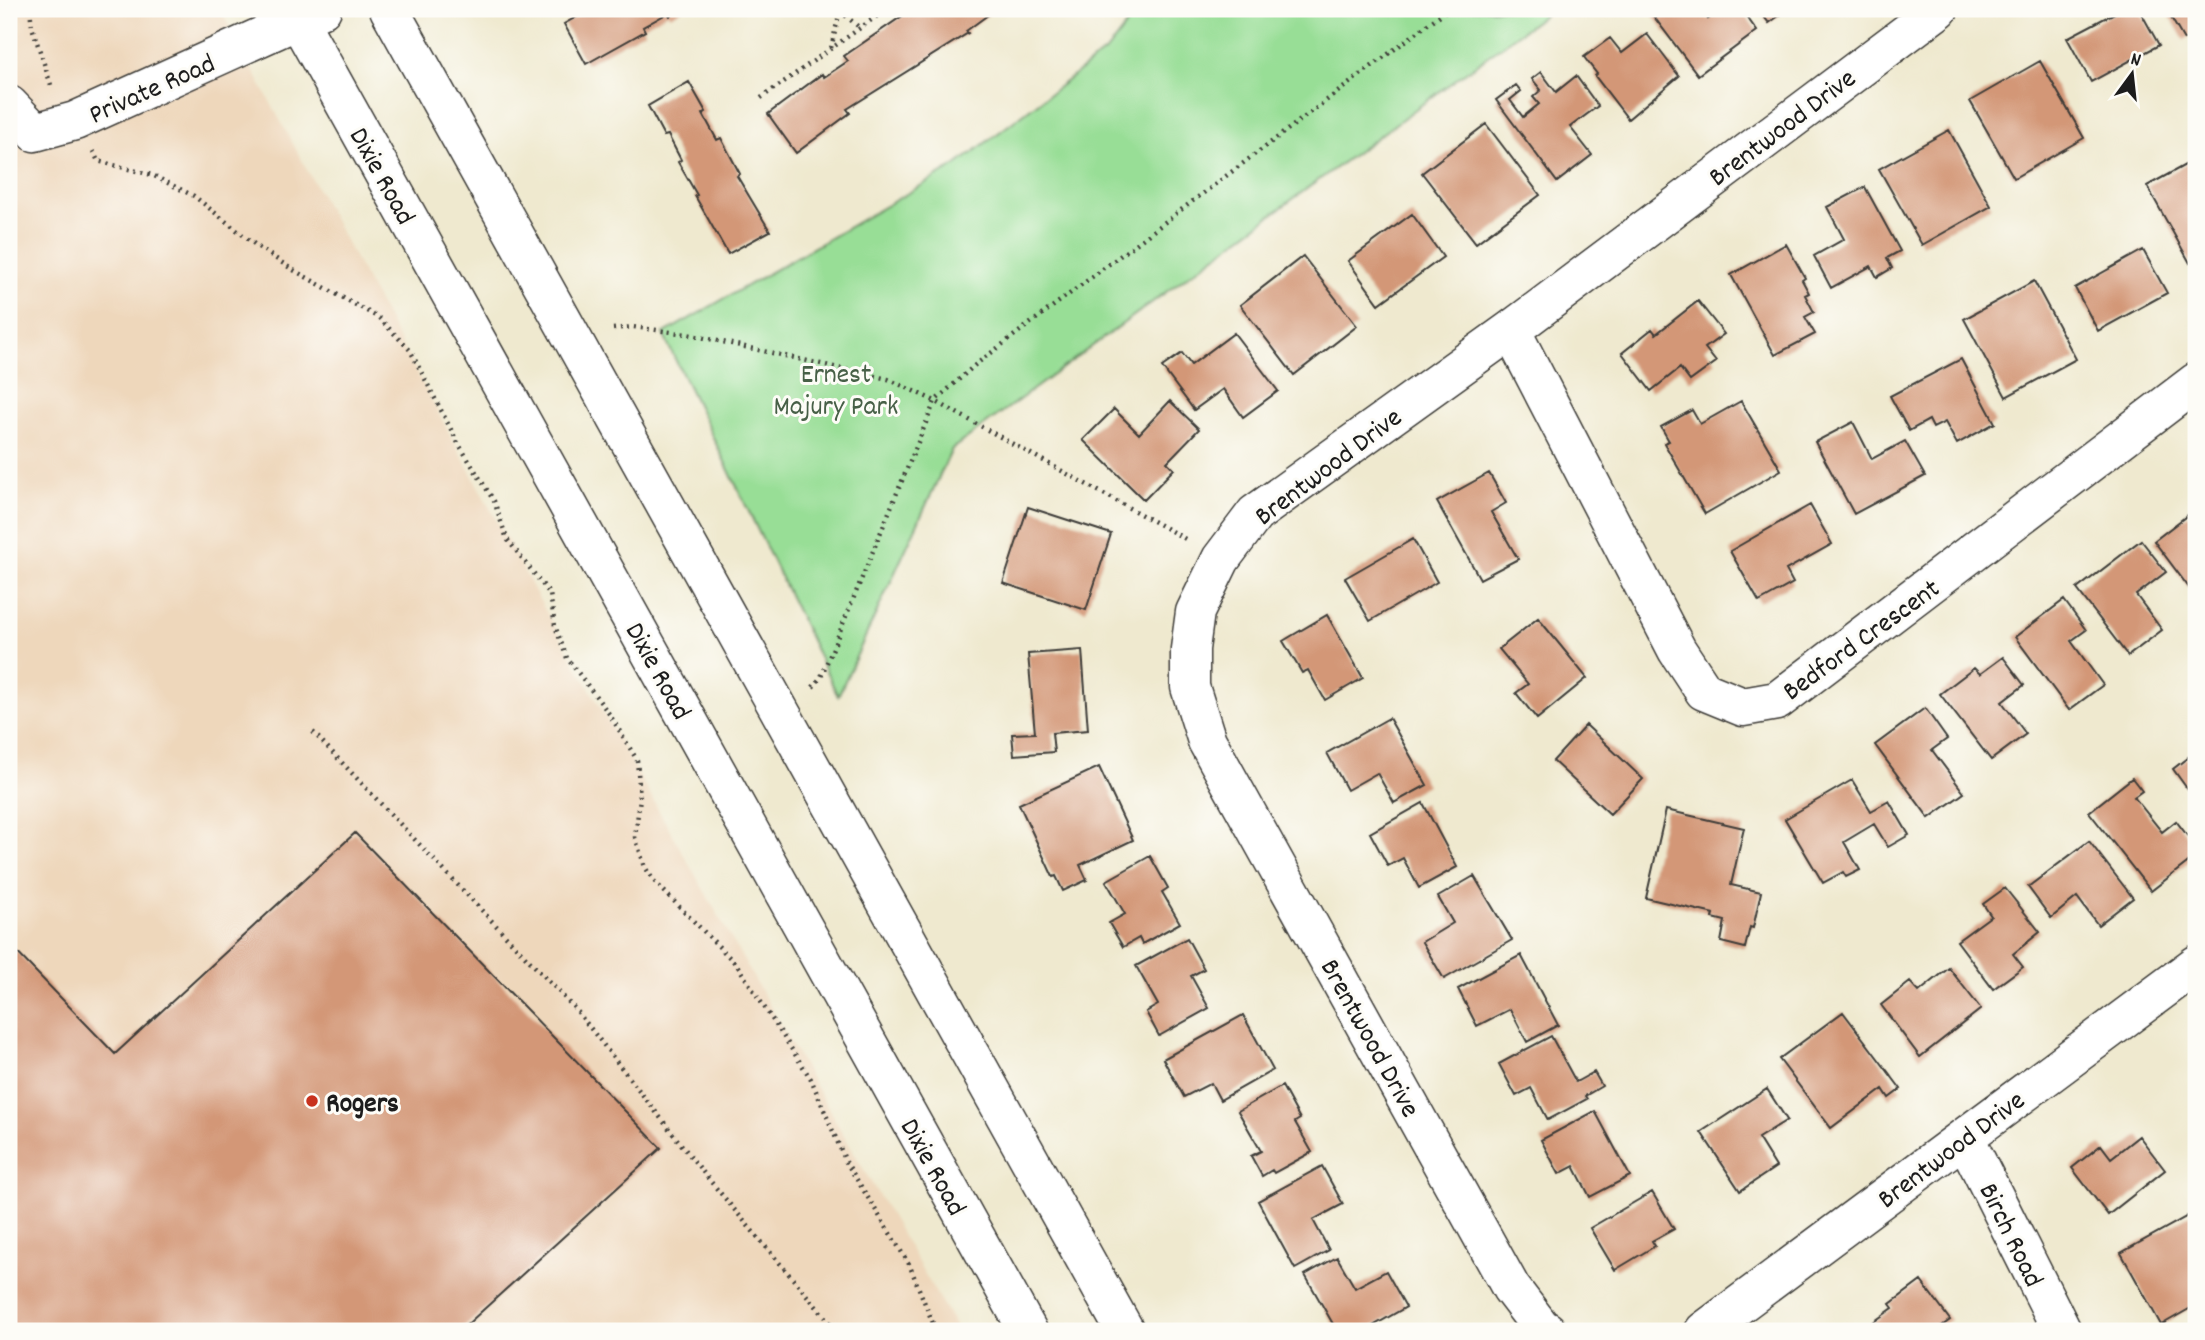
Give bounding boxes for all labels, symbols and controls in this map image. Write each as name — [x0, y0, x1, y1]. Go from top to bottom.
north arrow — [2096, 38, 2166, 108]
street label: Private Road — [83, 46, 223, 137]
text: N — [2127, 47, 2144, 75]
street label: Brentwood Drive — [1702, 61, 1866, 199]
street label: Dixie Road — [336, 121, 423, 234]
park label: Ernest Majury Park — [774, 357, 898, 429]
street label: Brentwood Drive — [1248, 400, 1412, 538]
street label: Bedford Crescent — [1776, 571, 1950, 713]
street label: Dixie Road — [612, 616, 699, 729]
street label: Brentwood Drive — [1308, 953, 1428, 1126]
street label: Brentwood Drive — [1871, 1083, 2035, 1221]
place label: Rogers — [326, 1086, 399, 1126]
marker: Rogers — [304, 1093, 320, 1109]
street label: Dixie Road — [887, 1112, 974, 1225]
street label: Birch Road — [1966, 1177, 2051, 1295]

